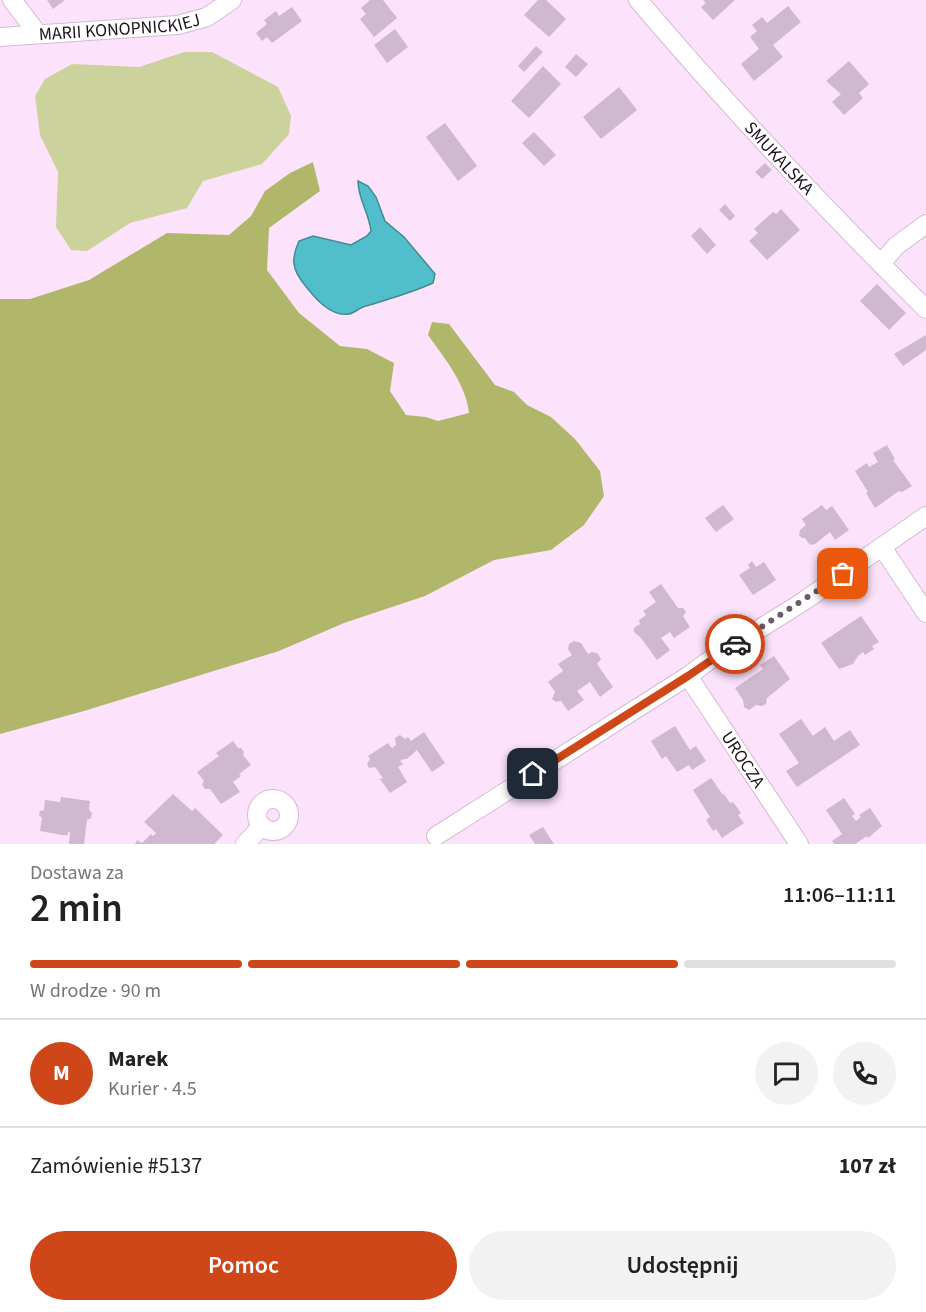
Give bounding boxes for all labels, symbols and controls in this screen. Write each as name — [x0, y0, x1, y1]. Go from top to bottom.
street label: MARII KONOPNICKIEJ — [38, 7, 203, 47]
street label: SMUKALSKA — [738, 116, 820, 201]
pin — [817, 548, 868, 599]
icon: bag — [826, 557, 859, 590]
courier — [705, 614, 765, 674]
icon: car — [719, 628, 752, 661]
street label: UROCZA — [715, 726, 771, 793]
pin — [507, 748, 558, 799]
icon: home — [516, 757, 549, 790]
text: Dostawa za — [30, 859, 124, 887]
text: 11:06–11:11 — [783, 879, 896, 911]
text: 2 min — [30, 881, 123, 937]
text: W drodze · 90 m — [30, 977, 161, 1005]
button: chat — [755, 1042, 818, 1105]
button: phone — [833, 1042, 896, 1105]
text: Marek — [108, 1043, 168, 1075]
text: M — [53, 1057, 70, 1089]
text: Kurier · 4.5 — [108, 1075, 197, 1103]
text: Zamówienie #5137 — [30, 1150, 202, 1182]
text: 107 zł — [839, 1150, 896, 1182]
button: Pomoc — [30, 1231, 457, 1300]
button: Udostępnij — [469, 1231, 896, 1300]

